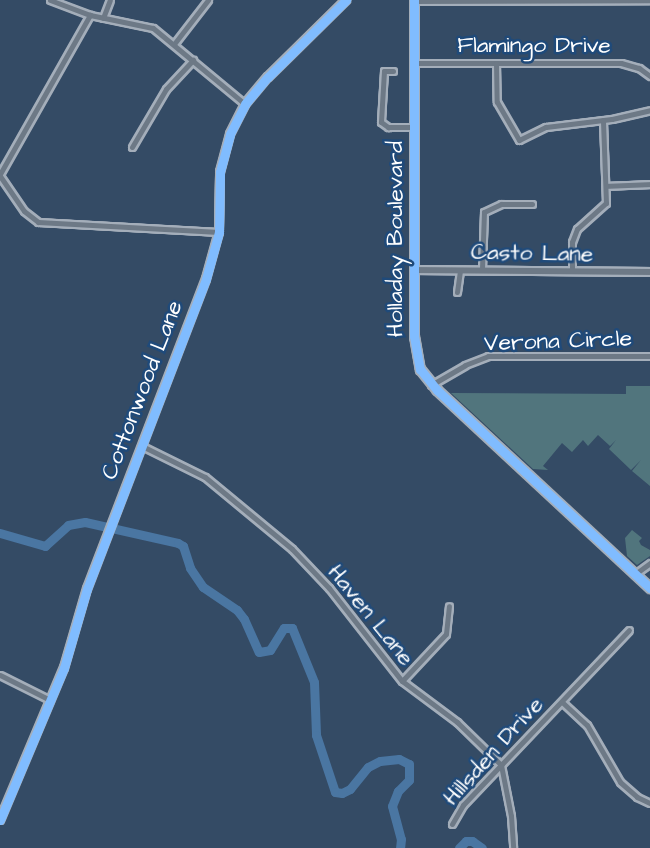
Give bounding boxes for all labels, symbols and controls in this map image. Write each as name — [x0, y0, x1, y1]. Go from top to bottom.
street label: Flamingo Drive — [457, 31, 611, 59]
street label: Holladay Boulevard — [381, 141, 409, 337]
street label: Casto Lane — [470, 238, 594, 268]
street label: Cottonwood Lane — [95, 297, 189, 483]
street label: Verona Circle — [484, 325, 632, 357]
street label: Haven Lane — [322, 559, 420, 671]
street label: Hillsden Drive — [437, 691, 549, 811]

